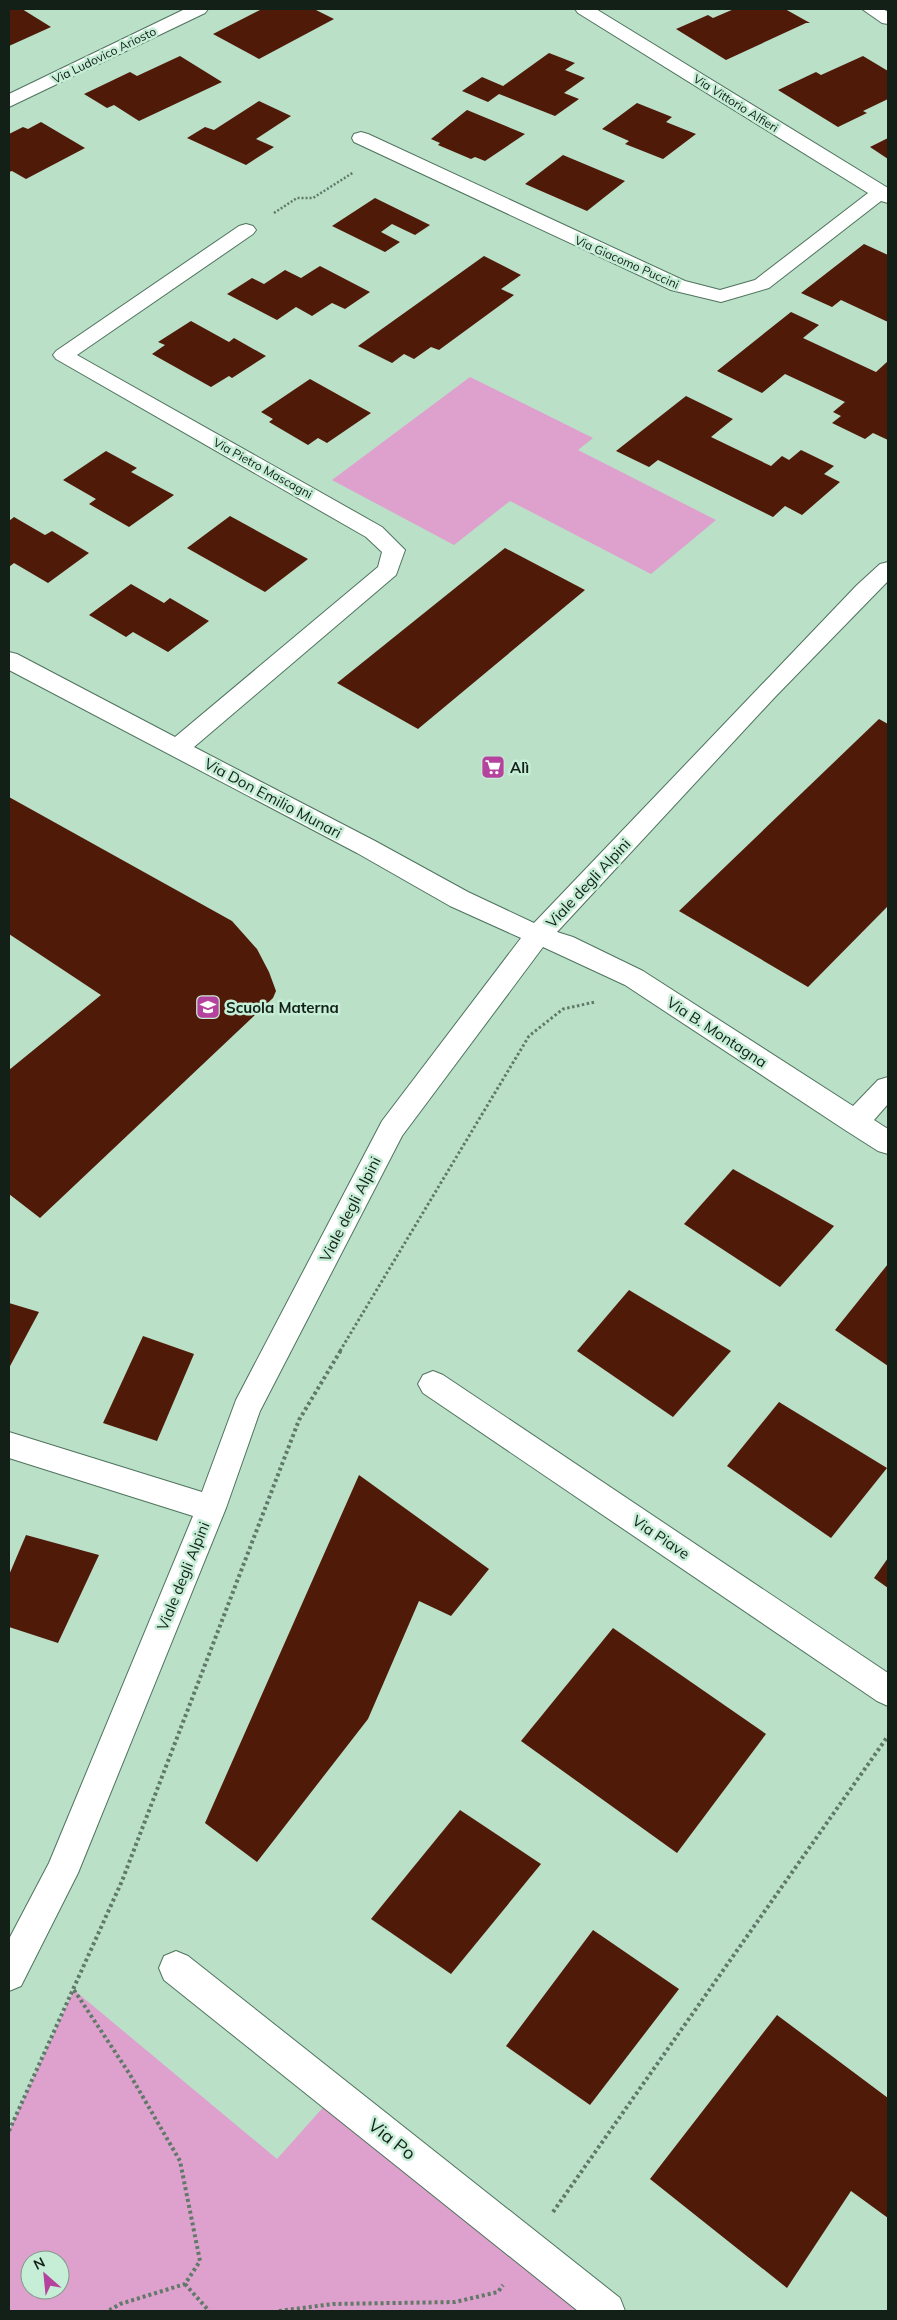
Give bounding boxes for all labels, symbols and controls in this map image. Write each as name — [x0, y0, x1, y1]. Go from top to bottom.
street label: Via Ludovico Ariosto — [50, 23, 158, 87]
street label: Via Vittorio Alfieri — [691, 71, 781, 135]
street label: Via Giacomo Puccini — [572, 232, 682, 292]
street label: Via Pietro Mascagni — [211, 435, 315, 502]
street label: Via Don Emilio Munari — [201, 754, 345, 842]
supermarket icon: Alì — [480, 754, 506, 780]
place label: Alì — [510, 758, 529, 777]
street label: Viale degli Alpini — [542, 834, 634, 932]
street label: Via B. Montagna — [663, 993, 771, 1071]
school or university icon: Scuola Materna — [195, 994, 221, 1020]
place label: Scuola Materna — [226, 998, 339, 1017]
street label: Viale degli Alpini — [315, 1153, 385, 1265]
street label: Via Piave — [629, 1511, 693, 1563]
street label: Viale degli Alpini — [153, 1519, 213, 1633]
street label: Via Po — [364, 2113, 420, 2165]
north arrow — [20, 2250, 70, 2300]
text: N — [30, 2253, 48, 2274]

